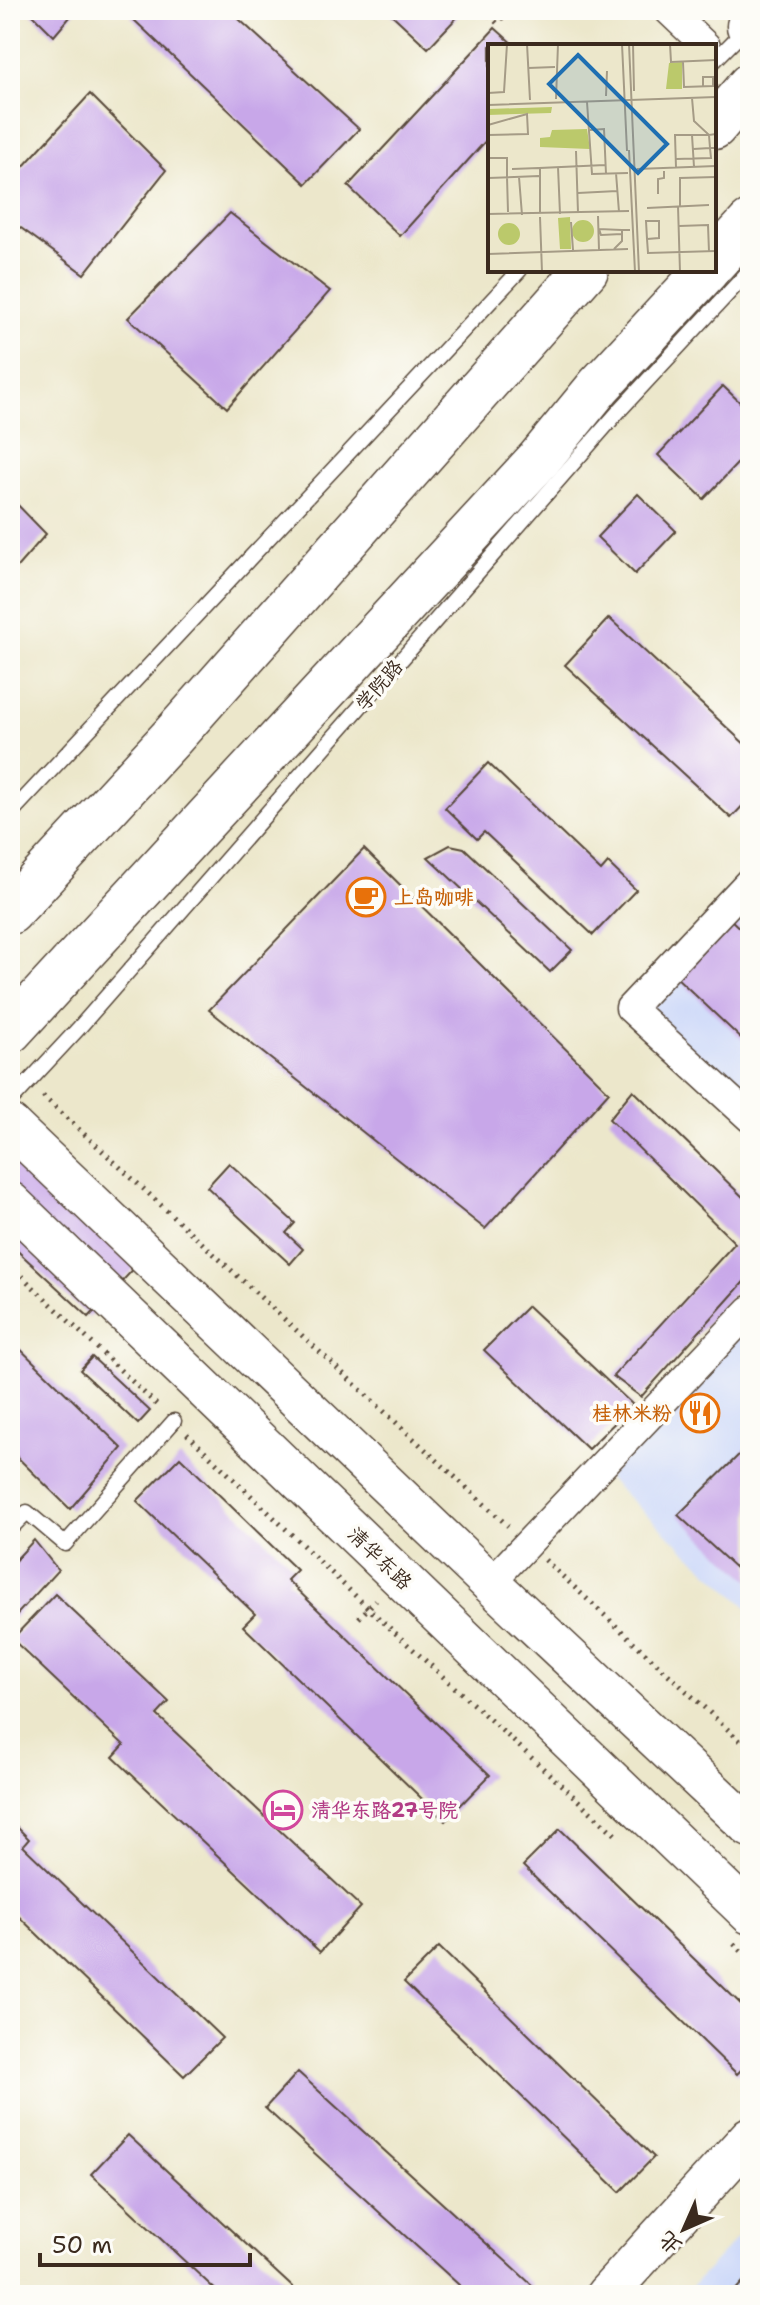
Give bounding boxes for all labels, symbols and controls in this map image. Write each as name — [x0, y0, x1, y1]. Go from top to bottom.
inset map — [488, 44, 716, 272]
street label: 学院路 — [350, 653, 409, 716]
cafe icon: 上岛咖啡 — [345, 876, 387, 918]
place label: 上岛咖啡 — [394, 884, 474, 910]
restaurant icon: 桂林米粉 — [679, 1392, 721, 1434]
place label: 桂林米粉 — [592, 1400, 672, 1426]
street label: 清华东路 — [342, 1521, 419, 1596]
hotel icon: 清华东路27号院 — [262, 1789, 304, 1831]
place label: 清华东路27号院 — [311, 1797, 458, 1823]
north arrow — [644, 2189, 724, 2269]
scale bar — [40, 2217, 250, 2267]
text: 北 — [652, 2225, 688, 2261]
text: 50 m — [52, 2229, 112, 2261]

